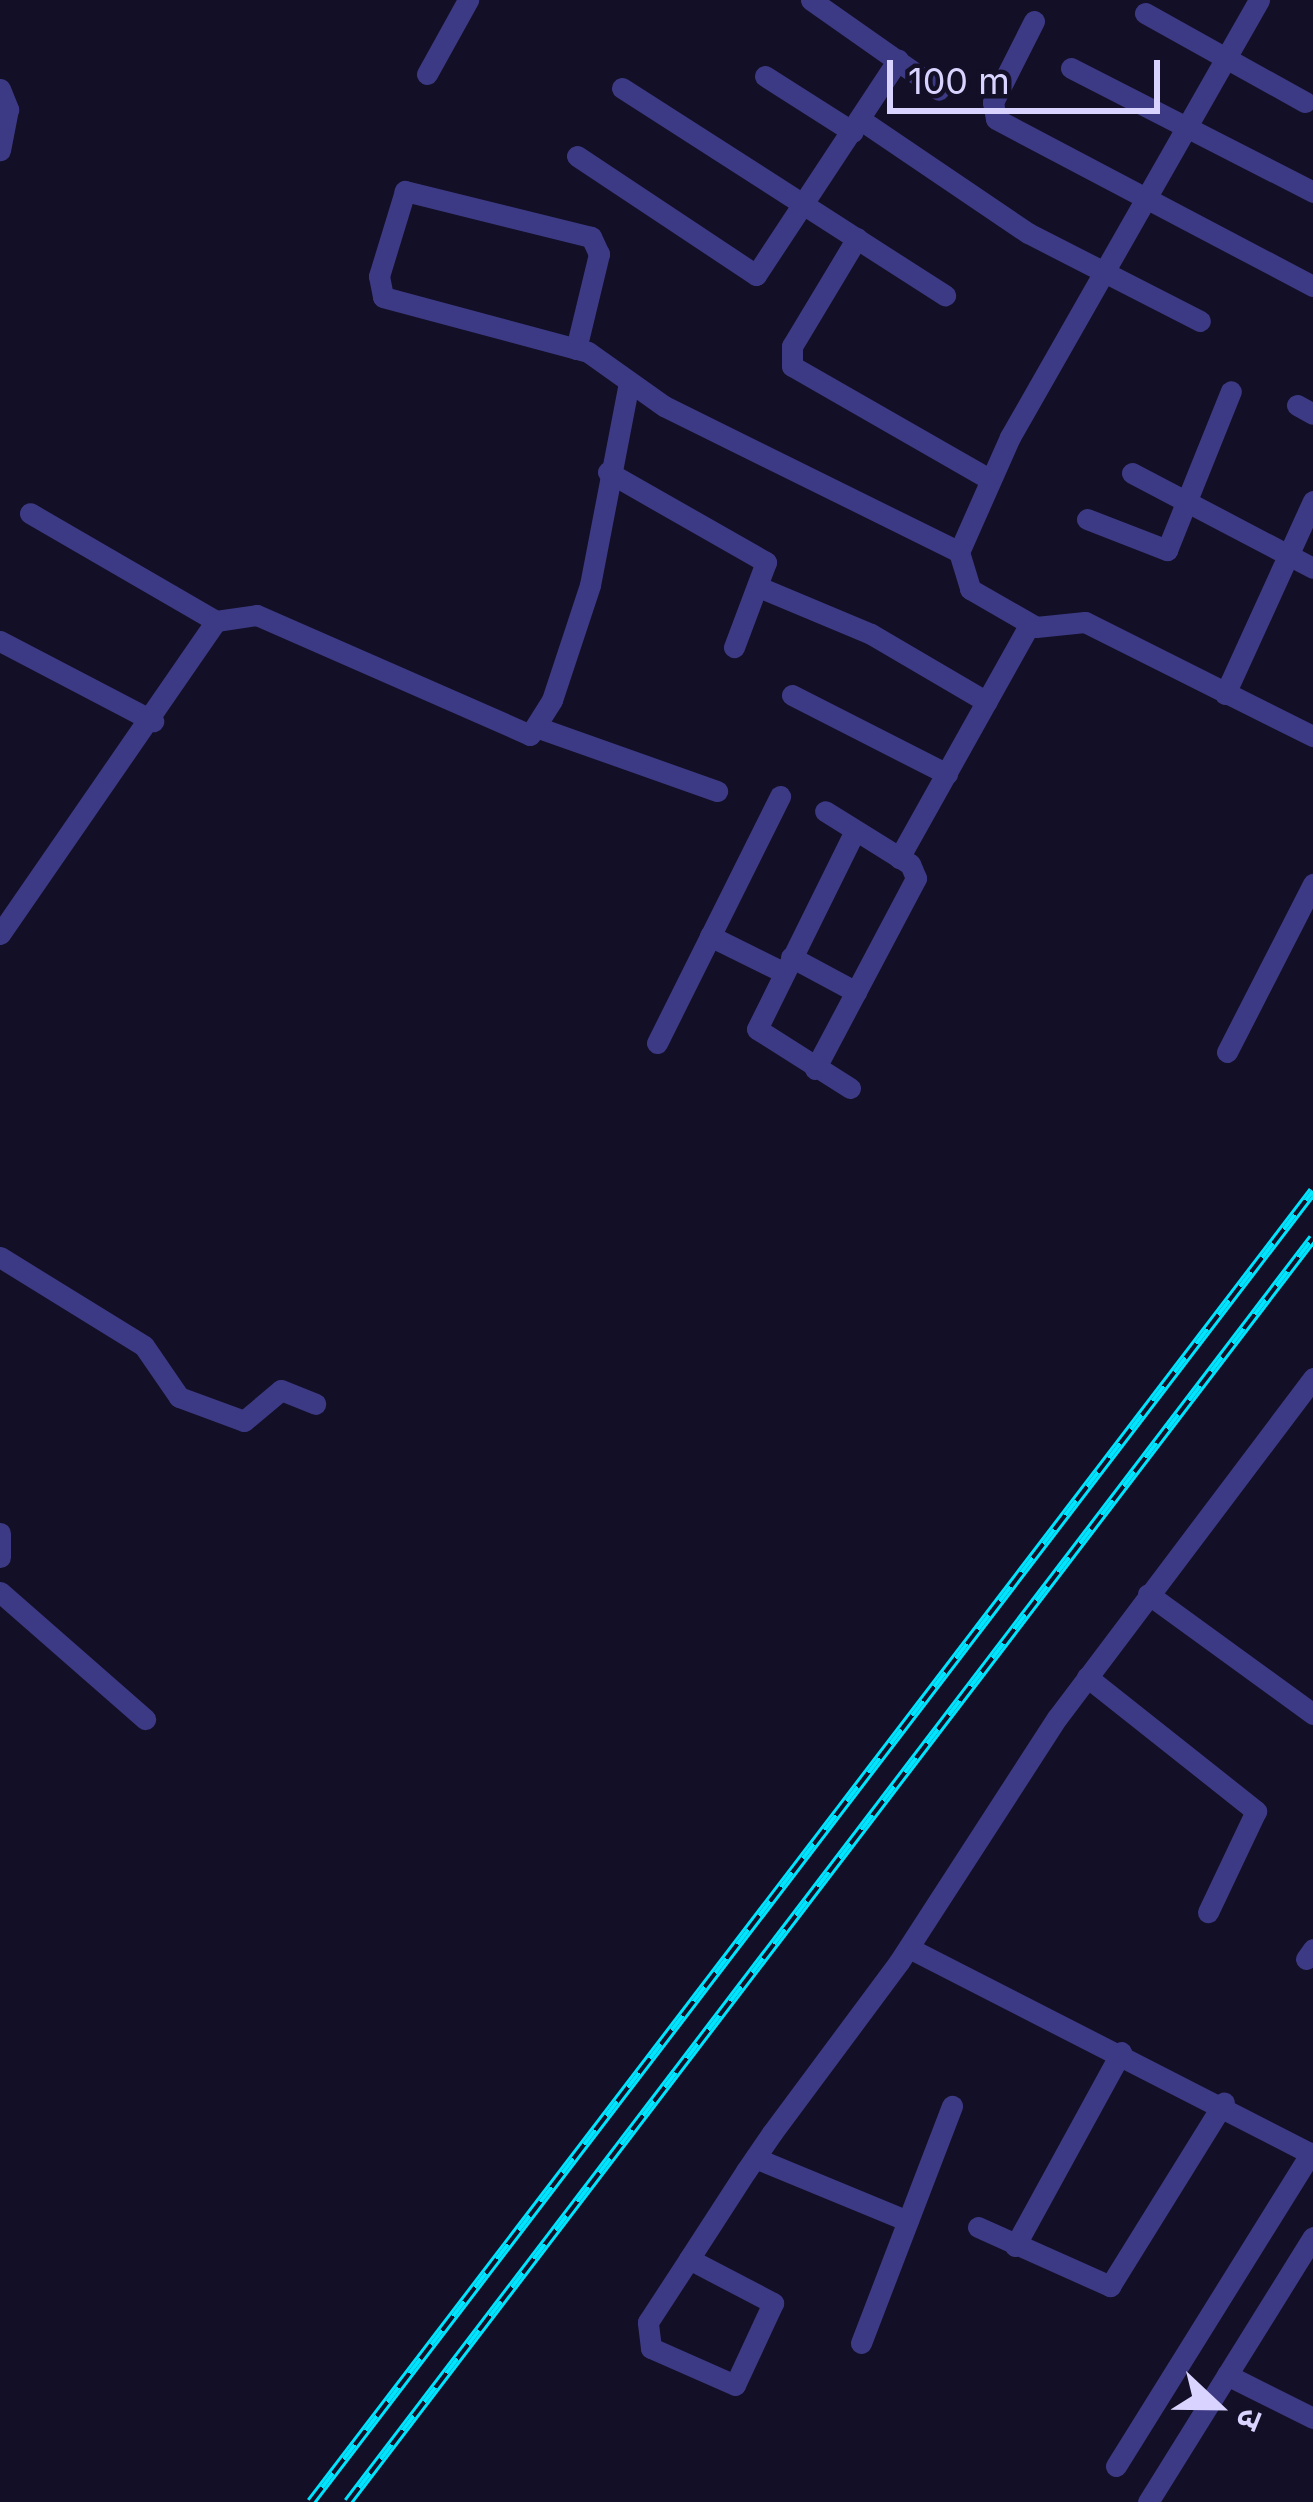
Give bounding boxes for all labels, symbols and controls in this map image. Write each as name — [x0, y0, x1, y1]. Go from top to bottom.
scale bar — [893, 36, 1166, 110]
text: 100 m — [908, 59, 1010, 103]
north arrow — [1157, 2346, 1277, 2466]
text: उ — [1228, 2403, 1273, 2436]

